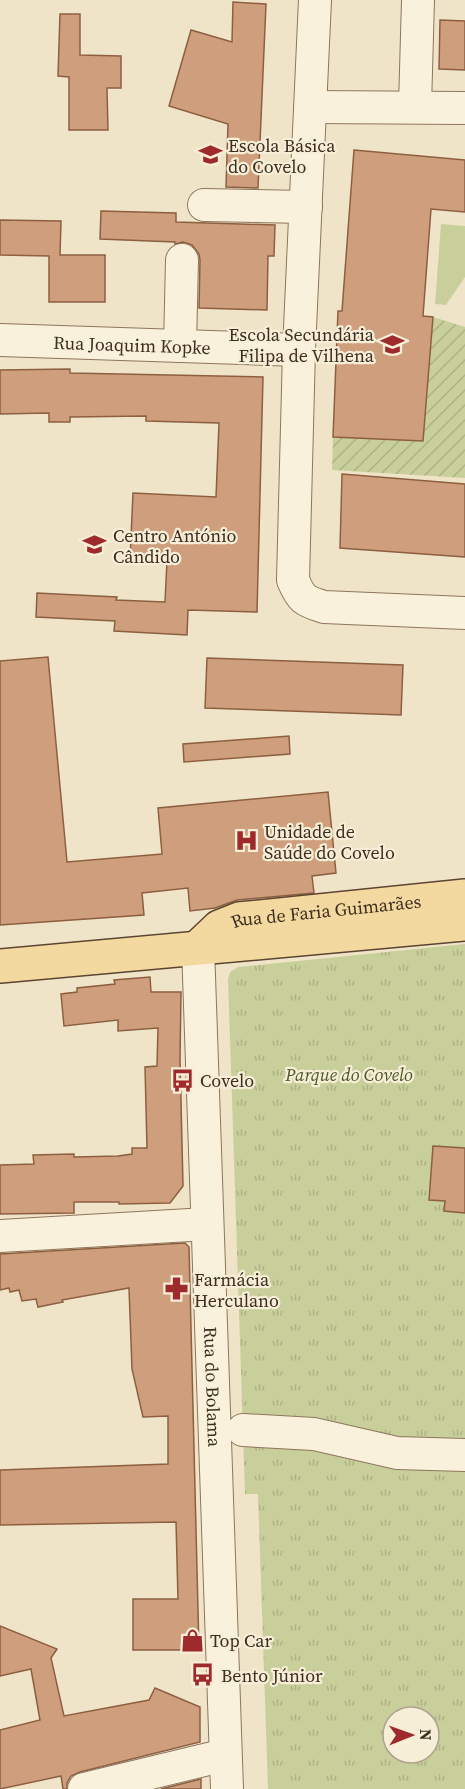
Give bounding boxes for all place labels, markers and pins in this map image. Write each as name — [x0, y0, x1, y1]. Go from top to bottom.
place label: Escola Básica do Covelo — [228, 133, 336, 179]
school or university icon: Escola Básica do Covelo — [197, 142, 223, 168]
place label: Escola Secundária Filipa de Vilhena — [228, 322, 375, 368]
school or university icon: Escola Secundária Filipa de Vilhena — [379, 331, 405, 357]
place label: Centro António Cândido — [113, 523, 236, 569]
school or university icon: Centro António Cândido — [82, 532, 108, 558]
place label: Unidade de Saúde do Covelo — [264, 819, 395, 865]
hospital icon: Unidade de Saúde do Covelo — [233, 828, 259, 854]
bus stop icon: Covelo — [169, 1067, 195, 1093]
place label: Covelo — [200, 1068, 254, 1093]
place label: Farmácia Herculano — [194, 1267, 279, 1313]
pharmacy icon: Farmácia Herculano — [163, 1276, 189, 1302]
shop icon: Top Car — [179, 1627, 205, 1653]
place label: Top Car — [210, 1628, 272, 1653]
bus stop icon: Bento Júnior — [190, 1662, 216, 1688]
place label: Bento Júnior — [221, 1663, 323, 1688]

